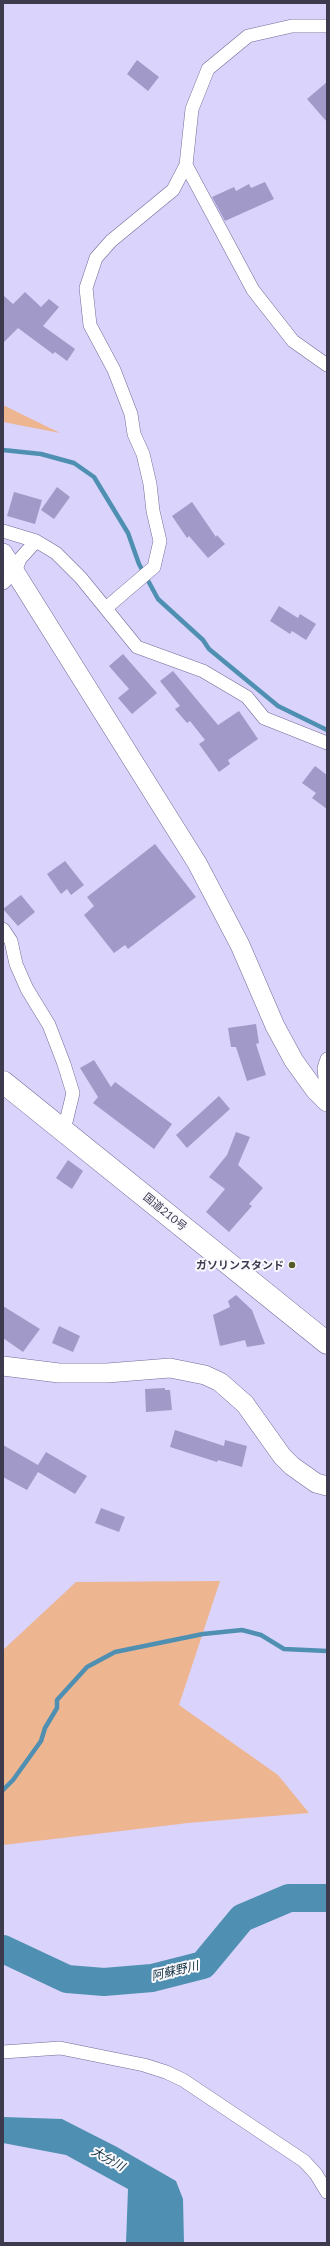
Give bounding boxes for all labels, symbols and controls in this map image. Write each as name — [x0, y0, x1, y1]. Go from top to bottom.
street label: 国道210号 — [141, 1190, 189, 1234]
place label: ガソリンスタンド — [196, 1258, 284, 1272]
marker: ガソリンスタンド — [287, 1260, 297, 1270]
water label: 阿蘇野川 — [150, 1959, 200, 1983]
water label: 大分川 — [89, 2144, 127, 2174]

